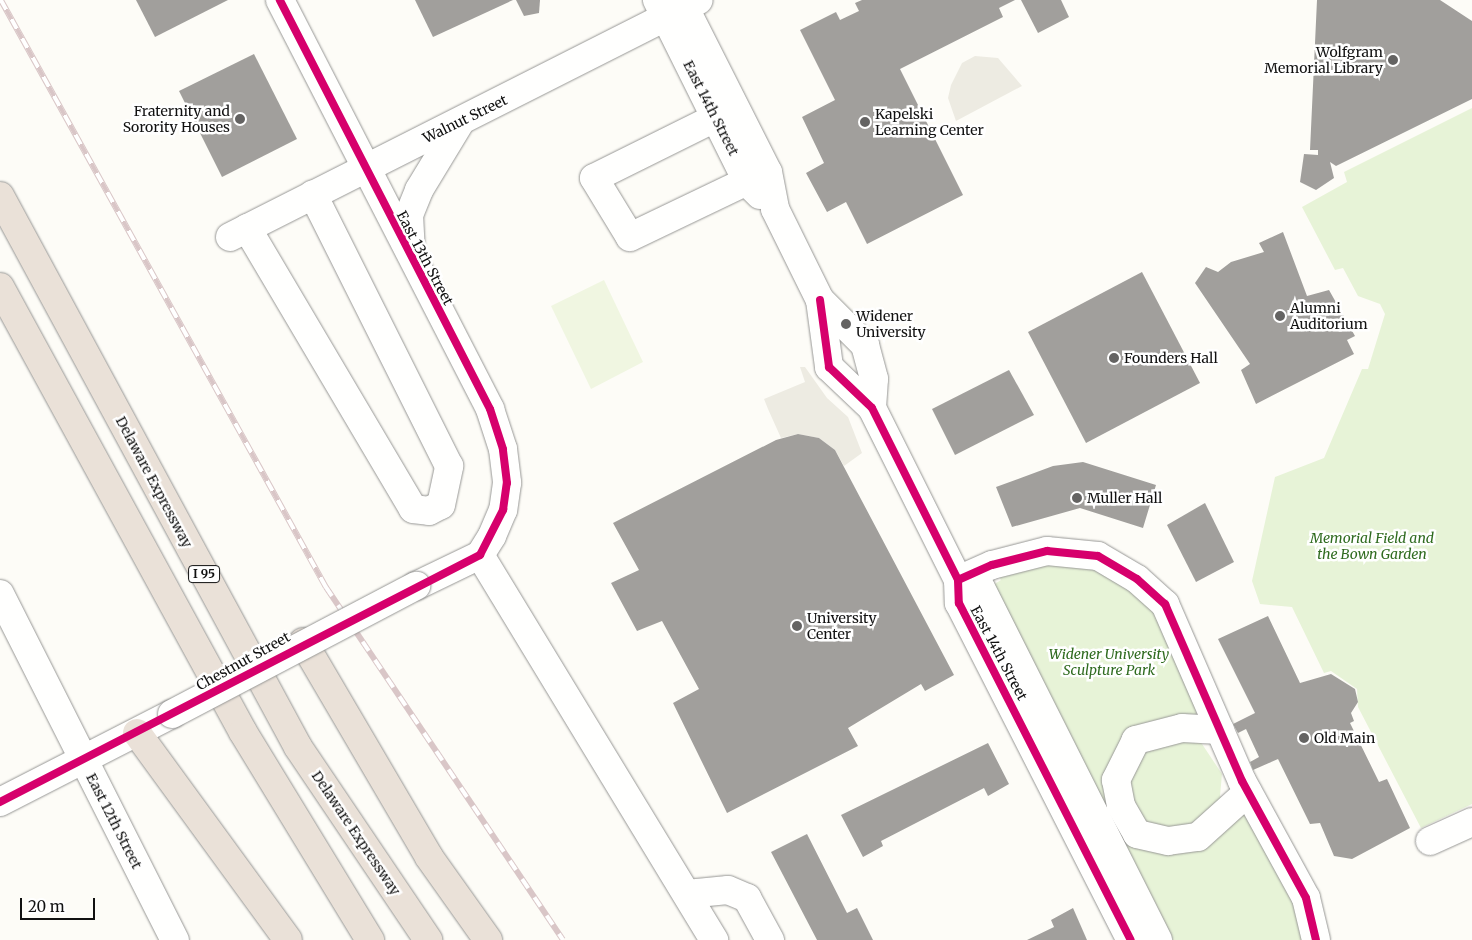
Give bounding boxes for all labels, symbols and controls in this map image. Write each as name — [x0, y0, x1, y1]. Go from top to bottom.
place label: Wolfgram Memorial Library — [1264, 44, 1383, 76]
marker: Wolfgram Memorial Library — [1387, 54, 1399, 66]
street label: East 14th Street — [680, 58, 742, 158]
street label: Walnut Street — [420, 91, 510, 147]
place label: Fraternity and Sorority Houses — [123, 103, 230, 136]
place label: Kapelski Learning Center — [875, 106, 984, 138]
marker: Fraternity and Sorority Houses — [234, 113, 246, 125]
marker: Kapelski Learning Center — [859, 116, 871, 128]
street label: East 13th Street — [393, 208, 457, 308]
place label: Alumni Auditorium — [1290, 300, 1368, 332]
place label: Widener University — [856, 308, 926, 341]
marker: Alumni Auditorium — [1274, 310, 1286, 322]
marker: Widener University — [840, 318, 852, 330]
place label: Founders Hall — [1124, 350, 1218, 366]
marker: Founders Hall — [1108, 352, 1120, 364]
street label: Delaware Expressway — [112, 414, 196, 550]
place label: Muller Hall — [1087, 490, 1162, 506]
marker: Muller Hall — [1071, 492, 1083, 504]
park label: Memorial Field and the Bown Garden — [1310, 530, 1434, 562]
road number: I 95 — [188, 564, 220, 584]
street label: East 14th Street — [967, 603, 1031, 703]
place label: University Center — [807, 610, 877, 642]
marker: University Center — [791, 620, 803, 632]
street label: Chestnut Street — [193, 628, 293, 694]
park label: Widener University Sculpture Park — [1049, 646, 1169, 679]
place label: Old Main — [1314, 730, 1375, 746]
marker: Old Main — [1298, 732, 1310, 744]
street label: Delaware Expressway — [308, 768, 404, 898]
street label: East 12th Street — [83, 770, 145, 872]
scale bar — [22, 888, 98, 920]
text: 20 m — [28, 897, 65, 916]

